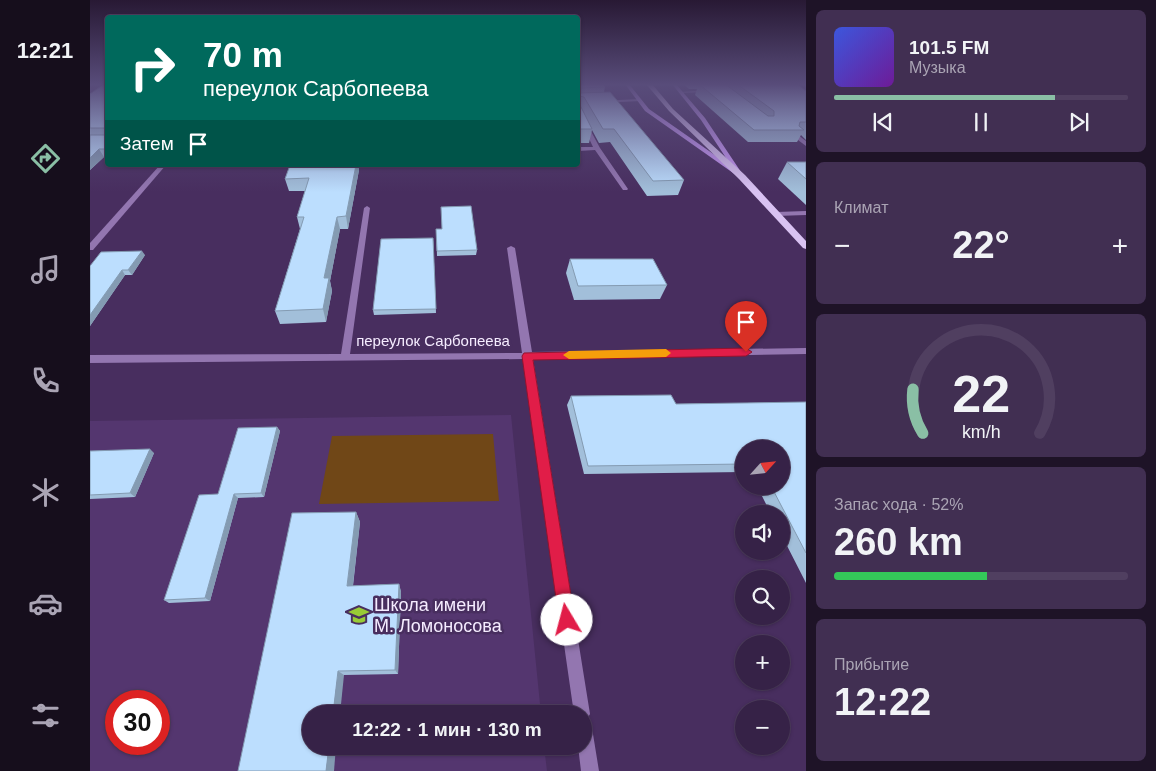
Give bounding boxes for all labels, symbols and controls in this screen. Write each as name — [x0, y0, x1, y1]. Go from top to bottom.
icon: right — [120, 35, 185, 100]
text: 70 m — [203, 35, 283, 74]
text: 101.5 FM — [909, 37, 989, 58]
text: 12:21 — [17, 38, 73, 63]
text: Музыка — [909, 59, 966, 76]
text: переулок Сарбопеева — [203, 76, 428, 101]
icon: previous — [869, 108, 897, 136]
icon: pause — [967, 108, 995, 136]
icon: next — [1065, 108, 1093, 136]
icon: arrive — [184, 130, 212, 158]
text: Затем — [120, 133, 174, 154]
icon: directions — [28, 141, 63, 176]
text: Климат — [834, 199, 888, 216]
text: 22° — [952, 224, 1010, 266]
text: − — [834, 230, 850, 261]
text: + — [1112, 230, 1128, 261]
icon: music — [28, 252, 63, 287]
pin — [725, 301, 767, 352]
icon: arrive — [732, 308, 760, 336]
street label: переулок Сарбопеева — [356, 332, 511, 349]
icon: phone — [28, 363, 63, 398]
text: 22 — [952, 365, 1010, 423]
text: km/h — [962, 422, 1000, 442]
north arrow — [735, 440, 790, 495]
map controls — [735, 440, 790, 755]
icon: climate — [28, 475, 63, 510]
text: Запас хода · 52% — [834, 496, 963, 513]
button: sound — [735, 505, 790, 560]
text: 260 km — [834, 521, 963, 563]
button: search — [735, 570, 790, 625]
icon: car — [28, 586, 63, 621]
position arrow — [540, 593, 592, 645]
place label: Школа имени М. Ломоносова — [374, 595, 503, 636]
school or university icon: Школа имени М. Ломоносова — [348, 604, 370, 626]
button: + — [735, 635, 790, 690]
text: Прибытие — [834, 656, 909, 673]
text: 12:22 — [834, 681, 931, 723]
speed limit sign: 30 — [105, 690, 170, 755]
icon: filters — [28, 698, 63, 733]
button: − — [735, 700, 790, 755]
text: 12:22 · 1 мин · 130 m — [352, 719, 542, 740]

